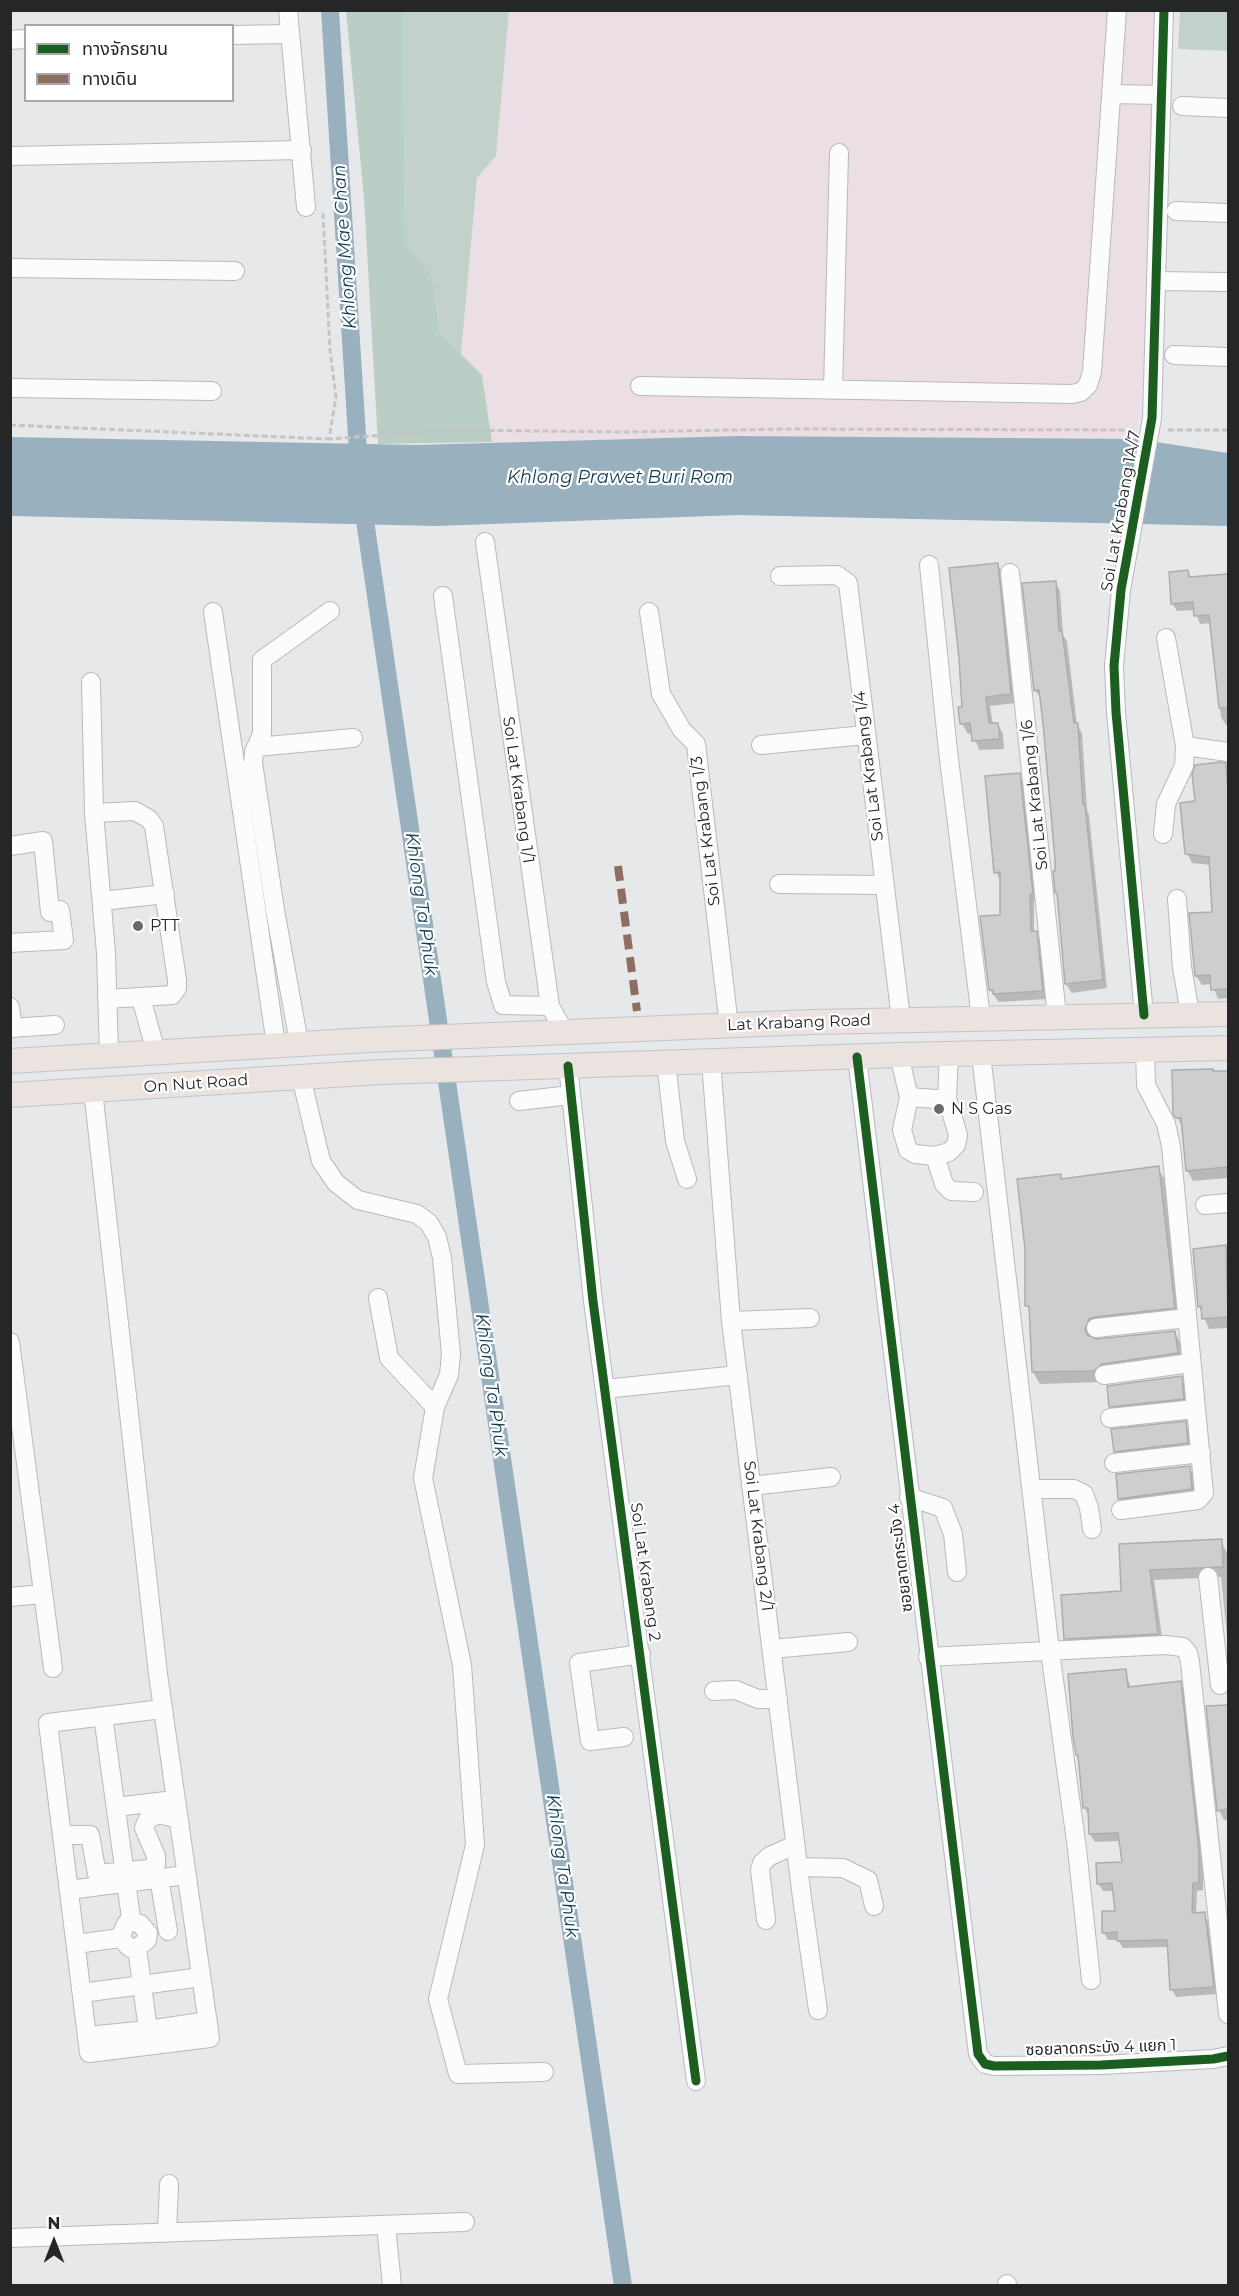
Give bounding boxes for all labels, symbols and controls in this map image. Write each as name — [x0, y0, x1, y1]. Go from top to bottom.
legend — [24, 24, 234, 102]
text: ทางจักรยาน — [82, 38, 168, 60]
text: ทางเดิน — [82, 68, 137, 90]
water label: Khlong Mae Chan — [328, 164, 362, 330]
street label: Soi Lat Krabang 1A/7 — [1097, 429, 1145, 593]
water label: Khlong Prawet Buri Rom — [507, 467, 733, 489]
street label: Soi Lat Krabang 1/4 — [850, 690, 888, 842]
street label: Soi Lat Krabang 1/1 — [498, 715, 538, 865]
street label: Soi Lat Krabang 1/6 — [1018, 719, 1052, 871]
street label: Soi Lat Krabang 1/3 — [687, 755, 725, 907]
water label: Khlong Ta Phuk — [400, 831, 442, 977]
place label: PTT — [150, 916, 179, 936]
marker: PTT — [131, 919, 145, 933]
street label: Lat Krabang Road — [727, 1011, 871, 1035]
street label: On Nut Road — [143, 1071, 249, 1097]
place label: N S Gas — [951, 1099, 1012, 1119]
marker: N S Gas — [932, 1102, 946, 1116]
water label: Khlong Ta Phuk — [470, 1312, 512, 1458]
street label: Soi Lat Krabang 2/1 — [739, 1460, 777, 1612]
street label: Soi Lat Krabang 2 — [626, 1502, 664, 1642]
street label: ซอยลาดกระบัง 4 — [885, 1503, 917, 1613]
water label: Khlong Ta Phuk — [541, 1793, 583, 1939]
street label: ซอยลาดกระบัง 4 แยก 1 — [1025, 2036, 1177, 2060]
north arrow — [24, 2212, 84, 2272]
text: N — [48, 2214, 60, 2233]

